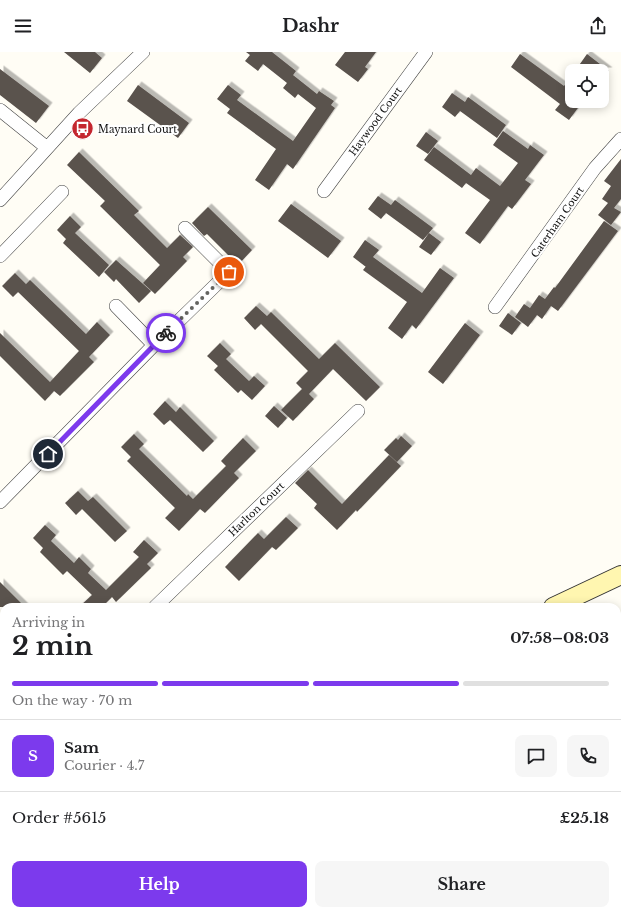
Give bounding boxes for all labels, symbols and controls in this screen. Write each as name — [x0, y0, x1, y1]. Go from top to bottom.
icon: menu — [12, 15, 34, 37]
text: Dashr — [282, 15, 339, 37]
icon: share — [587, 15, 609, 37]
map controls — [565, 64, 609, 108]
button: locate — [565, 64, 609, 108]
street label: Haywood Court — [346, 84, 405, 158]
bus stop icon: Maynard Court — [69, 116, 95, 142]
place label: Maynard Court — [98, 123, 177, 136]
street label: Caterham Court — [528, 184, 587, 260]
pin — [212, 255, 246, 289]
icon: bag — [218, 261, 240, 283]
courier — [146, 313, 186, 353]
icon: bike — [155, 322, 177, 344]
pin — [31, 437, 65, 471]
icon: home — [37, 443, 59, 465]
street label: Harlton Court — [226, 479, 287, 539]
text: Arriving in — [12, 614, 85, 631]
text: 07:58–08:03 — [510, 628, 609, 647]
text: 2 min — [12, 630, 93, 662]
text: On the way · 70 m — [12, 692, 132, 709]
button: chat — [515, 735, 557, 777]
button: phone — [567, 735, 609, 777]
text: Sam — [64, 738, 99, 757]
text: S — [28, 746, 38, 765]
text: Courier · 4.7 — [64, 757, 144, 774]
text: Order #5615 — [12, 808, 106, 827]
text: £25.18 — [560, 808, 609, 827]
button: Help — [12, 861, 307, 907]
button: Share — [315, 861, 609, 907]

